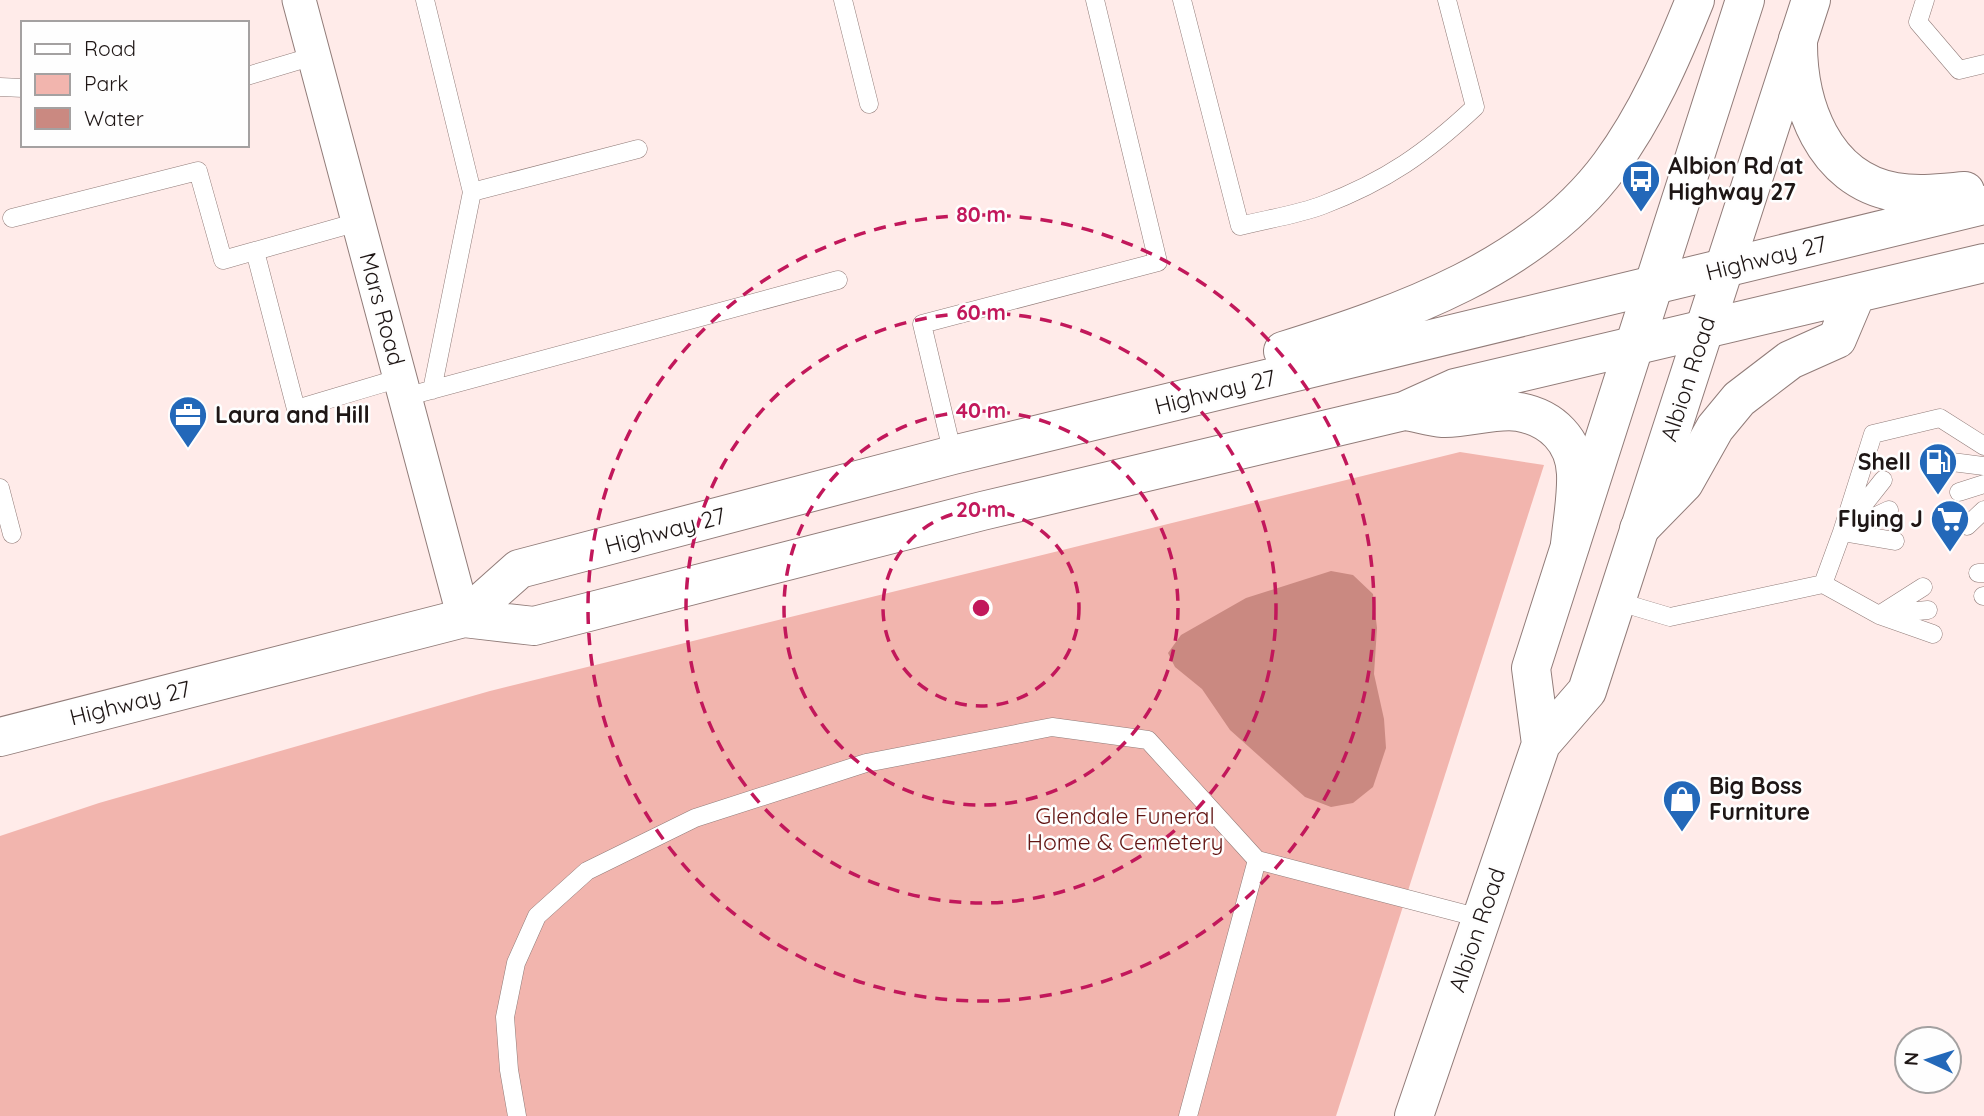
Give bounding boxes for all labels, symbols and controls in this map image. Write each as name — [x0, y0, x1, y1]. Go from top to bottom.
legend — [21, 21, 248, 147]
text: Road — [84, 35, 136, 61]
text: Park — [84, 70, 128, 96]
text: Water — [84, 105, 144, 131]
place label: Albion Rd at Highway 27 — [1668, 151, 1804, 206]
bus stop icon: Albion Rd at Highway 27 — [1620, 158, 1662, 213]
text: 80 m — [956, 201, 1006, 227]
street label: Highway 27 — [1702, 228, 1830, 287]
street label: Mars Road — [353, 249, 411, 369]
text: 60 m — [956, 299, 1006, 325]
street label: Albion Road — [1654, 313, 1721, 445]
street label: Highway 27 — [1151, 362, 1279, 421]
office icon: Laura and Hill — [167, 394, 209, 449]
text: 40 m — [956, 397, 1006, 423]
place label: Laura and Hill — [215, 400, 370, 429]
fuel station icon: Shell — [1917, 441, 1959, 496]
place label: Shell — [1858, 447, 1911, 476]
text: 20 m — [956, 496, 1006, 522]
supermarket icon: Flying J — [1929, 498, 1971, 553]
street label: Highway 27 — [601, 500, 729, 561]
place label: Flying J — [1838, 504, 1923, 533]
centre of rings — [969, 596, 993, 620]
street label: Highway 27 — [66, 673, 194, 732]
place label: Big Boss Furniture — [1709, 771, 1810, 826]
shop icon: Big Boss Furniture — [1661, 778, 1703, 833]
park label: Glendale Funeral Home & Cemetery — [1026, 801, 1224, 856]
street label: Albion Road — [1442, 864, 1511, 996]
north arrow — [1893, 1025, 1963, 1095]
text: N — [1899, 1051, 1923, 1067]

